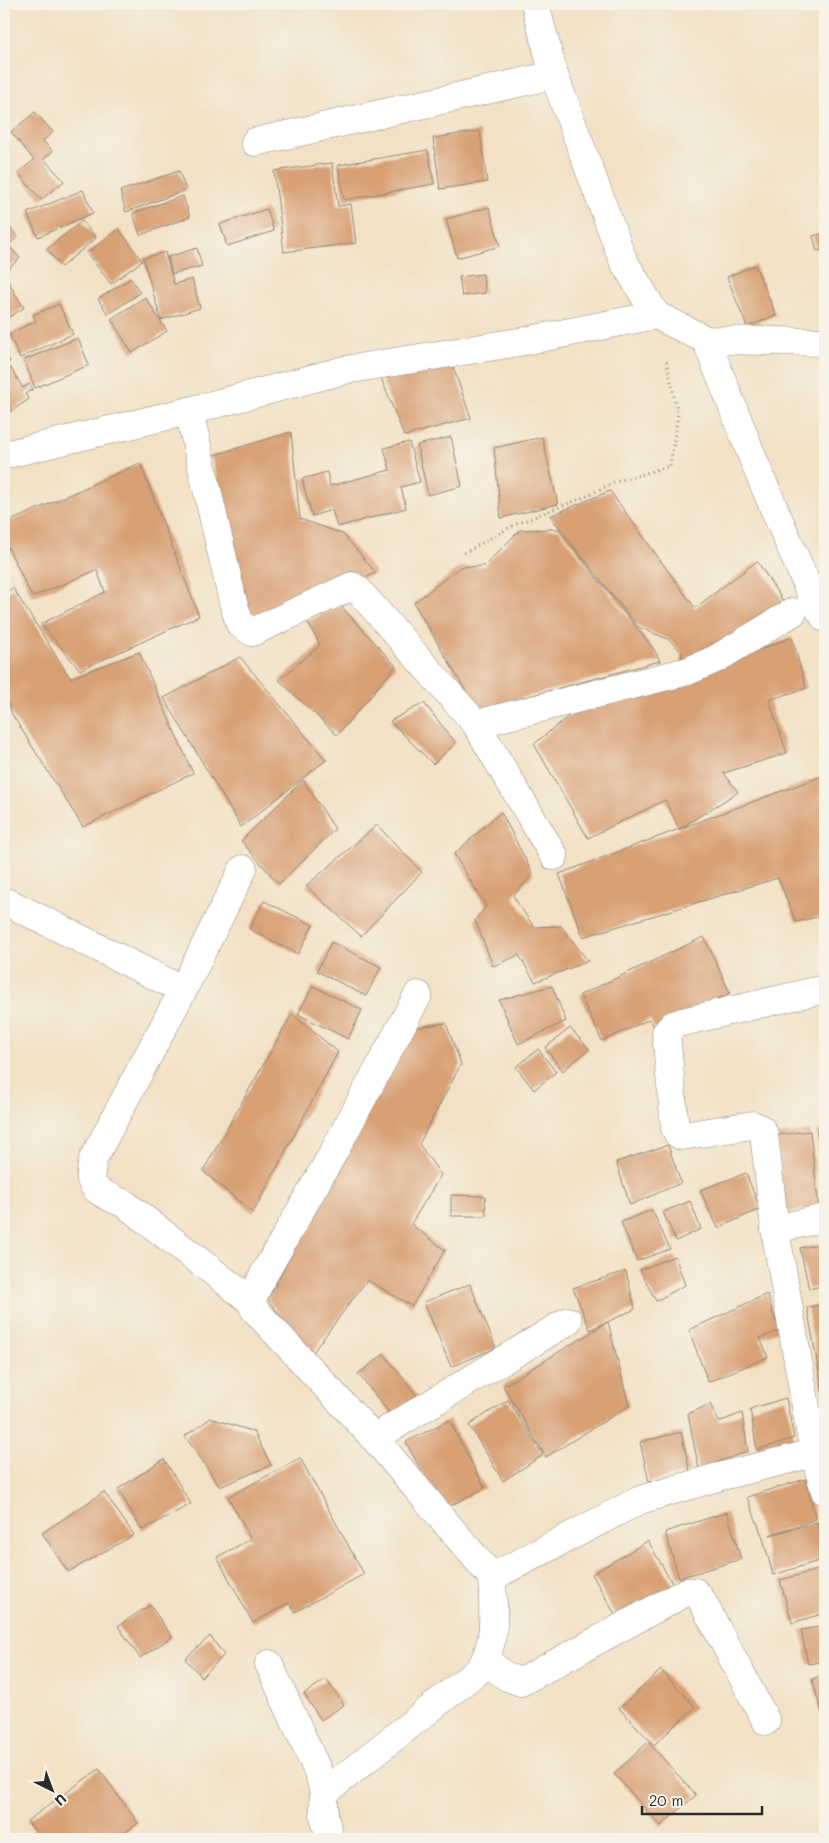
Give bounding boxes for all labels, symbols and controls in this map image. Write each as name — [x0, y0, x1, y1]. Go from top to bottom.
north arrow — [28, 1766, 78, 1816]
scale bar — [642, 1783, 762, 1815]
text: U — [51, 1790, 71, 1810]
text: 20 m — [649, 1790, 683, 1810]

